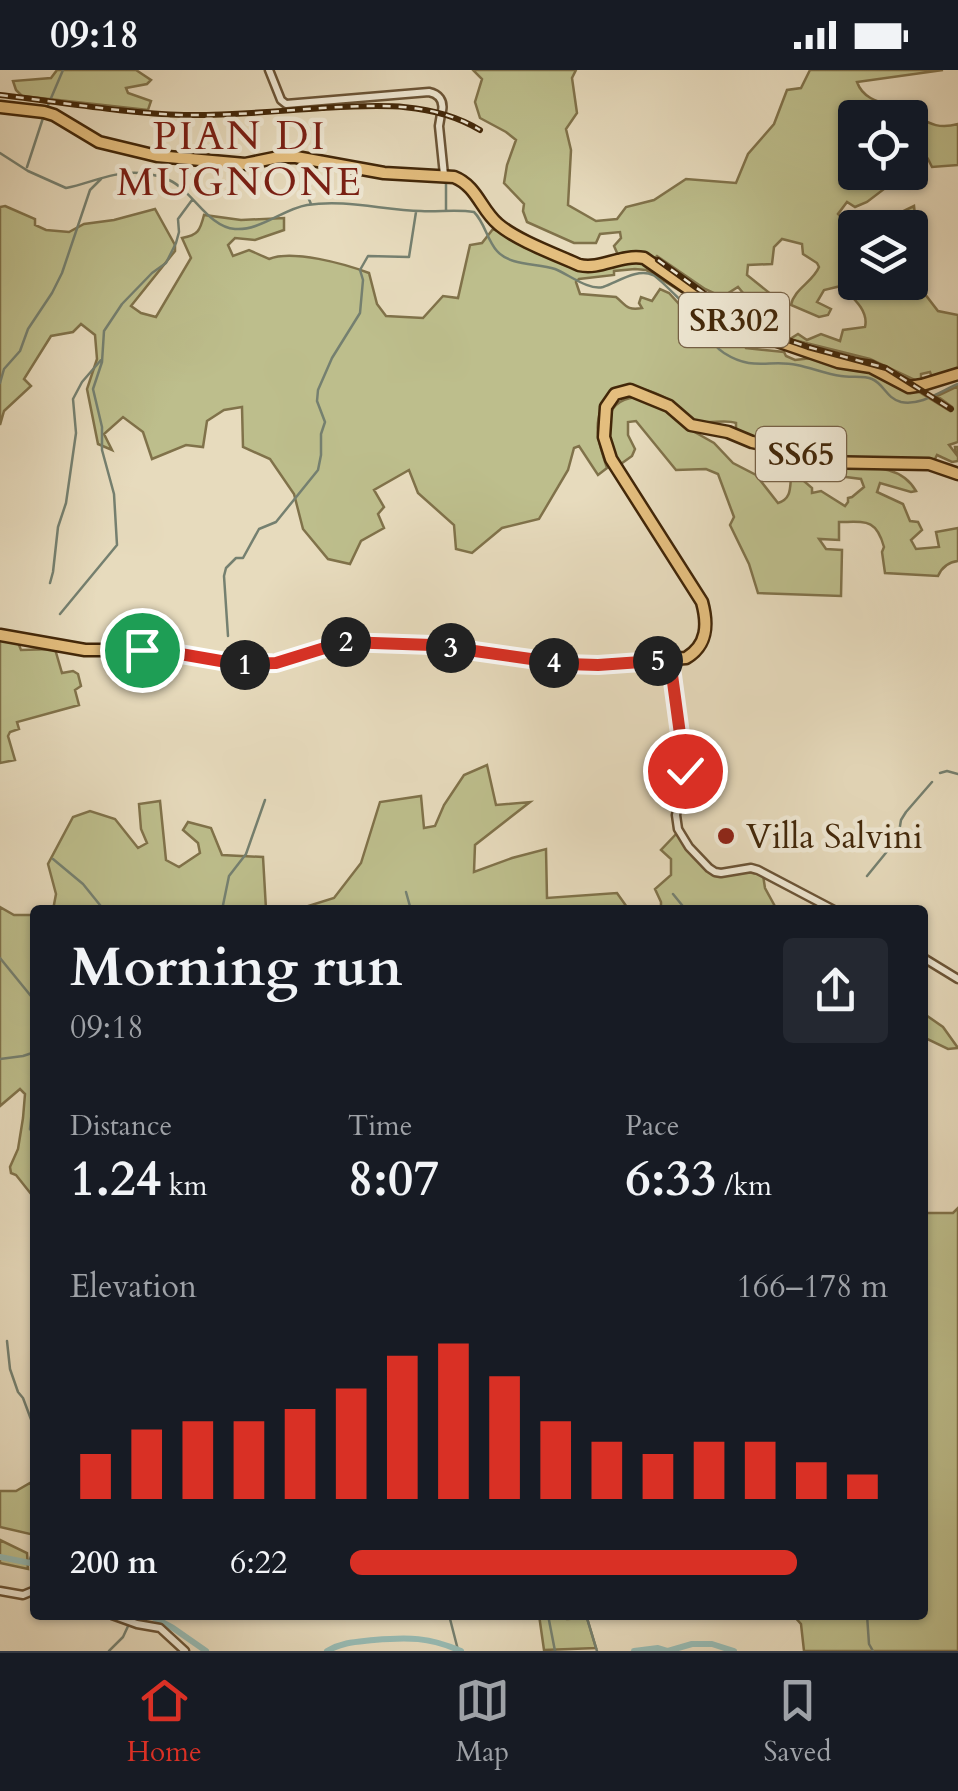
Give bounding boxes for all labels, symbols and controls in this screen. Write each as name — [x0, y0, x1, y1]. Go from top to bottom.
text: 09:18 — [50, 9, 139, 61]
map controls — [838, 100, 928, 300]
button: locate — [838, 100, 928, 190]
district label: PIAN DI MUGNONE — [117, 109, 364, 210]
button: layers — [838, 210, 928, 300]
road number: SR302 — [679, 293, 789, 347]
road number: SS65 — [756, 427, 846, 481]
pin — [100, 608, 185, 693]
pin: 2 — [321, 617, 371, 667]
icon: arrive — [115, 623, 170, 678]
text: 2 — [339, 623, 353, 661]
pin: 3 — [426, 623, 476, 673]
text: 3 — [444, 629, 458, 667]
pin: 5 — [633, 636, 683, 686]
pin: 4 — [529, 638, 579, 688]
pin: 1 — [220, 640, 270, 690]
text: 5 — [651, 642, 665, 680]
text: 4 — [547, 644, 561, 682]
text: 1 — [238, 646, 252, 684]
pin — [643, 729, 728, 814]
icon: check — [658, 744, 713, 799]
place label: Villa Salvini — [746, 813, 923, 861]
marker: Villa Salvini — [715, 825, 737, 847]
text: Morning run — [70, 931, 403, 1005]
button: share — [783, 938, 888, 1043]
text: 09:18 — [70, 1006, 144, 1050]
text: Distance — [70, 1107, 172, 1145]
text: Time — [348, 1107, 412, 1145]
text: Pace — [625, 1107, 679, 1145]
text: 1.24 — [70, 1145, 161, 1213]
text: 8:07 — [348, 1145, 439, 1213]
text: 6:33 — [625, 1145, 717, 1213]
text: km — [161, 1167, 208, 1205]
text: /km — [717, 1167, 772, 1205]
text: Elevation — [70, 1265, 197, 1309]
text: 166–178 m — [736, 1265, 888, 1309]
text: 200 m — [70, 1541, 157, 1585]
text: 6:22 — [230, 1541, 287, 1585]
tab: Home — [127, 1673, 202, 1771]
tab: Map — [455, 1673, 510, 1771]
tab: Saved — [763, 1673, 831, 1771]

